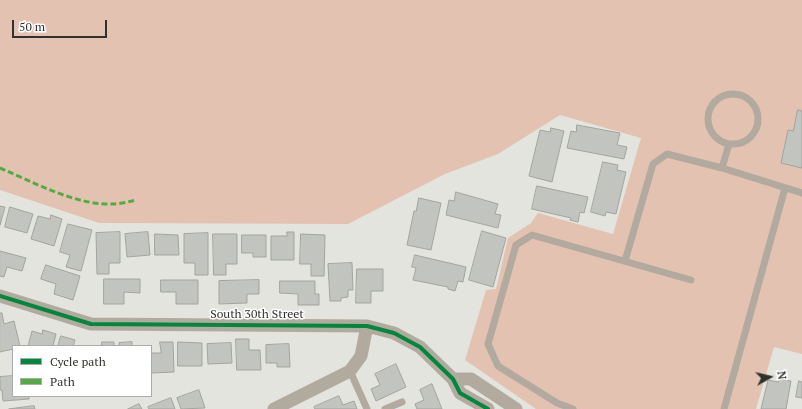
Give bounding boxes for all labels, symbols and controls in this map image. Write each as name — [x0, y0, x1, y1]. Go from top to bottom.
scale bar — [14, 12, 109, 38]
text: 50 m — [19, 19, 45, 34]
street label: South 30th Street — [210, 308, 304, 322]
legend — [12, 345, 152, 397]
text: Cycle path — [50, 354, 106, 369]
north arrow — [750, 357, 790, 397]
text: N — [774, 370, 789, 380]
text: Path — [50, 374, 75, 389]

